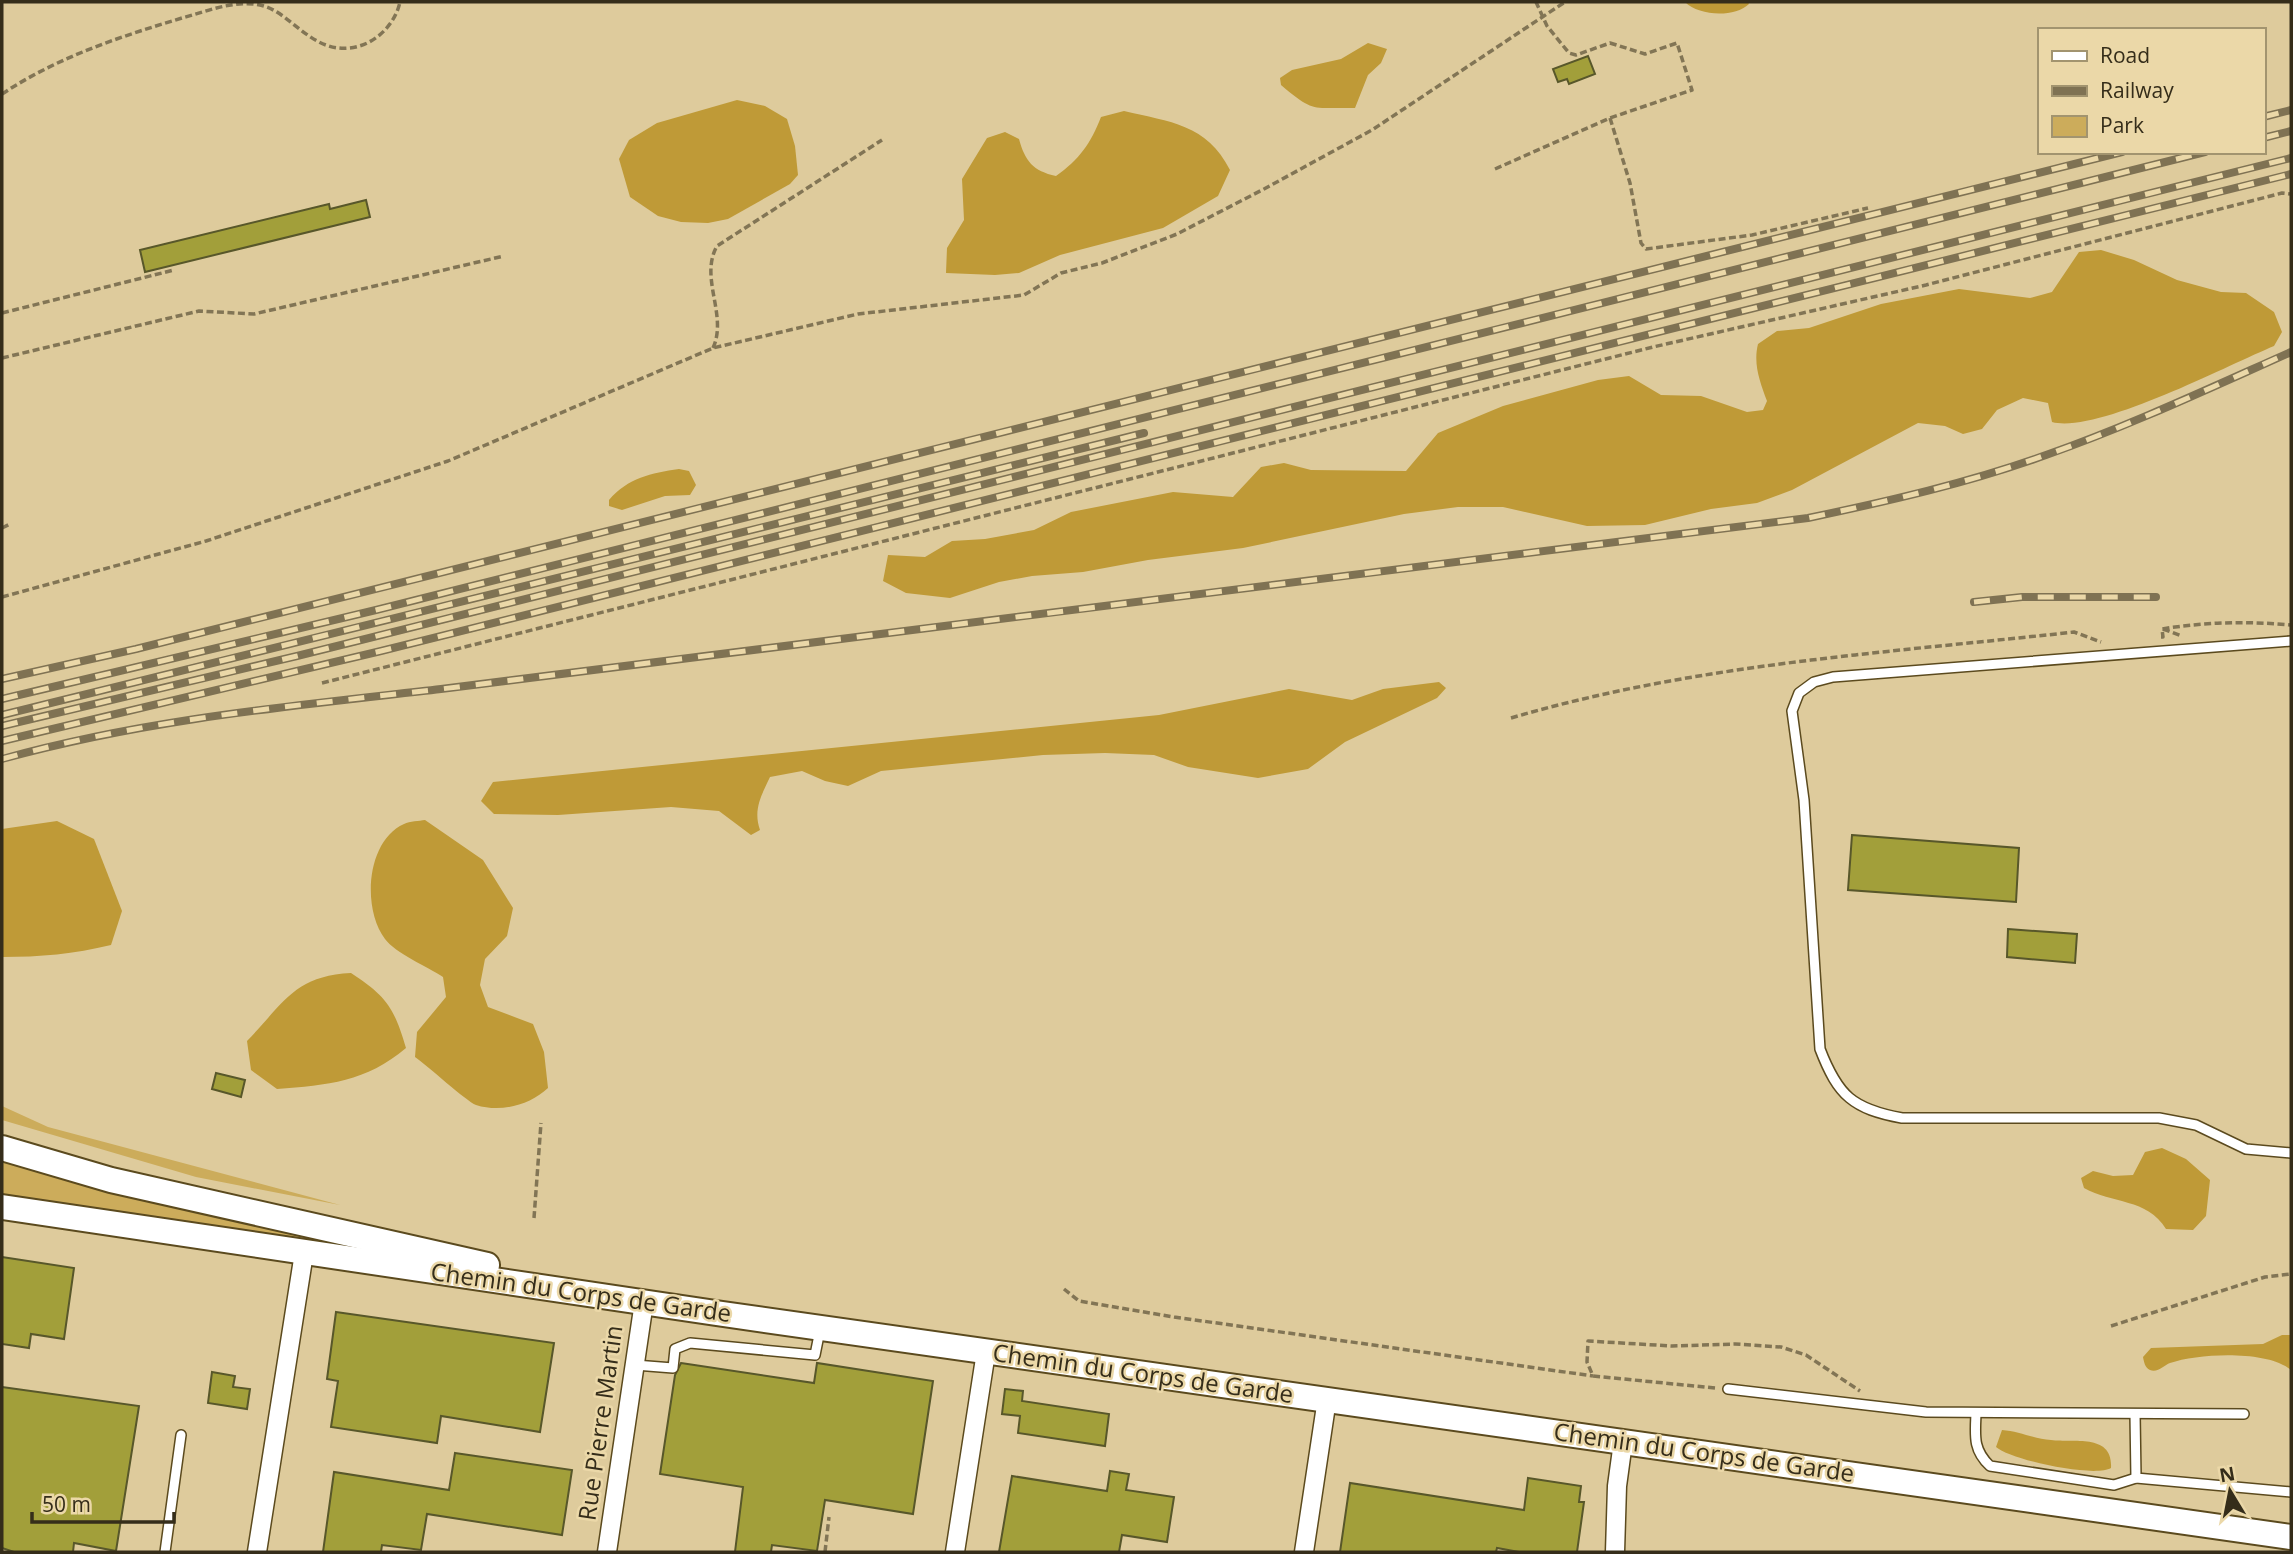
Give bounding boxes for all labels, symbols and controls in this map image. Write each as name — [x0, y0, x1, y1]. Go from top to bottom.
legend — [2038, 28, 2265, 154]
text: Road — [2100, 41, 2150, 69]
text: Railway — [2100, 76, 2174, 104]
text: Park — [2100, 111, 2144, 139]
street label: Chemin du Corps de Garde — [429, 1254, 734, 1329]
street label: Rue Pierre Martin — [569, 1323, 630, 1522]
street label: Chemin du Corps de Garde — [991, 1335, 1296, 1410]
street label: Chemin du Corps de Garde — [1552, 1414, 1857, 1489]
north arrow — [2195, 1456, 2265, 1526]
text: N — [2217, 1460, 2237, 1488]
scale bar — [32, 1480, 173, 1524]
text: 50 m — [42, 1490, 91, 1518]

